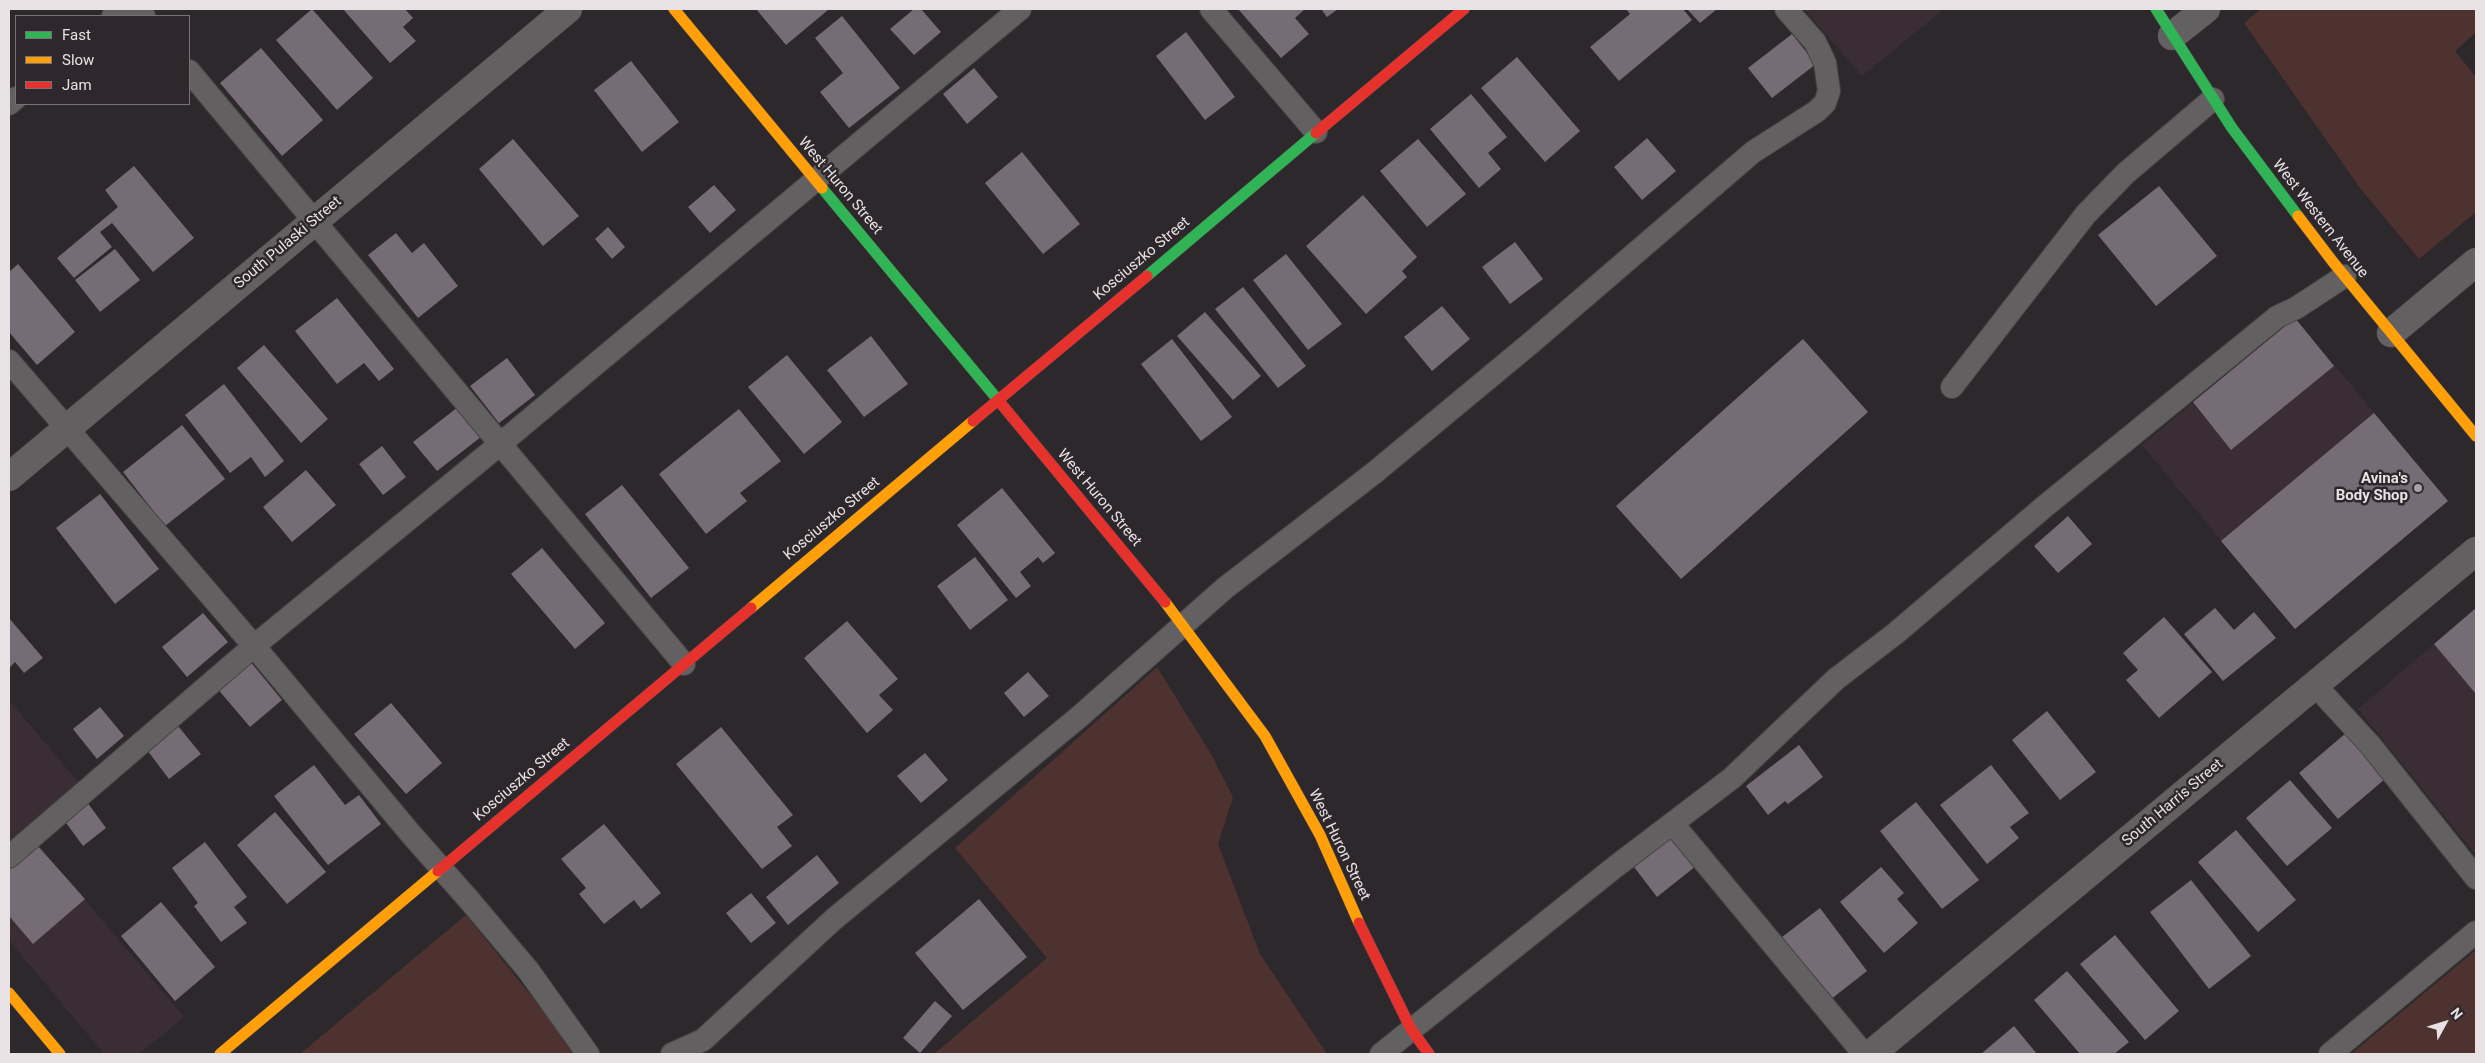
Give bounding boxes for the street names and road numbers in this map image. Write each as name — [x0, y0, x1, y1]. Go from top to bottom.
street label: West Huron Street — [794, 134, 886, 238]
street label: West Western Avenue — [2268, 156, 2372, 282]
street label: South Pulaski Street — [231, 193, 345, 293]
street label: Kosciuszko Street — [1090, 214, 1194, 304]
street label: West Huron Street — [1053, 446, 1145, 550]
street label: Kosciuszko Street — [780, 474, 884, 564]
street label: Kosciuszko Street — [470, 735, 574, 825]
street label: South Harris Street — [2119, 756, 2227, 850]
street label: West Huron Street — [1304, 786, 1374, 904]

